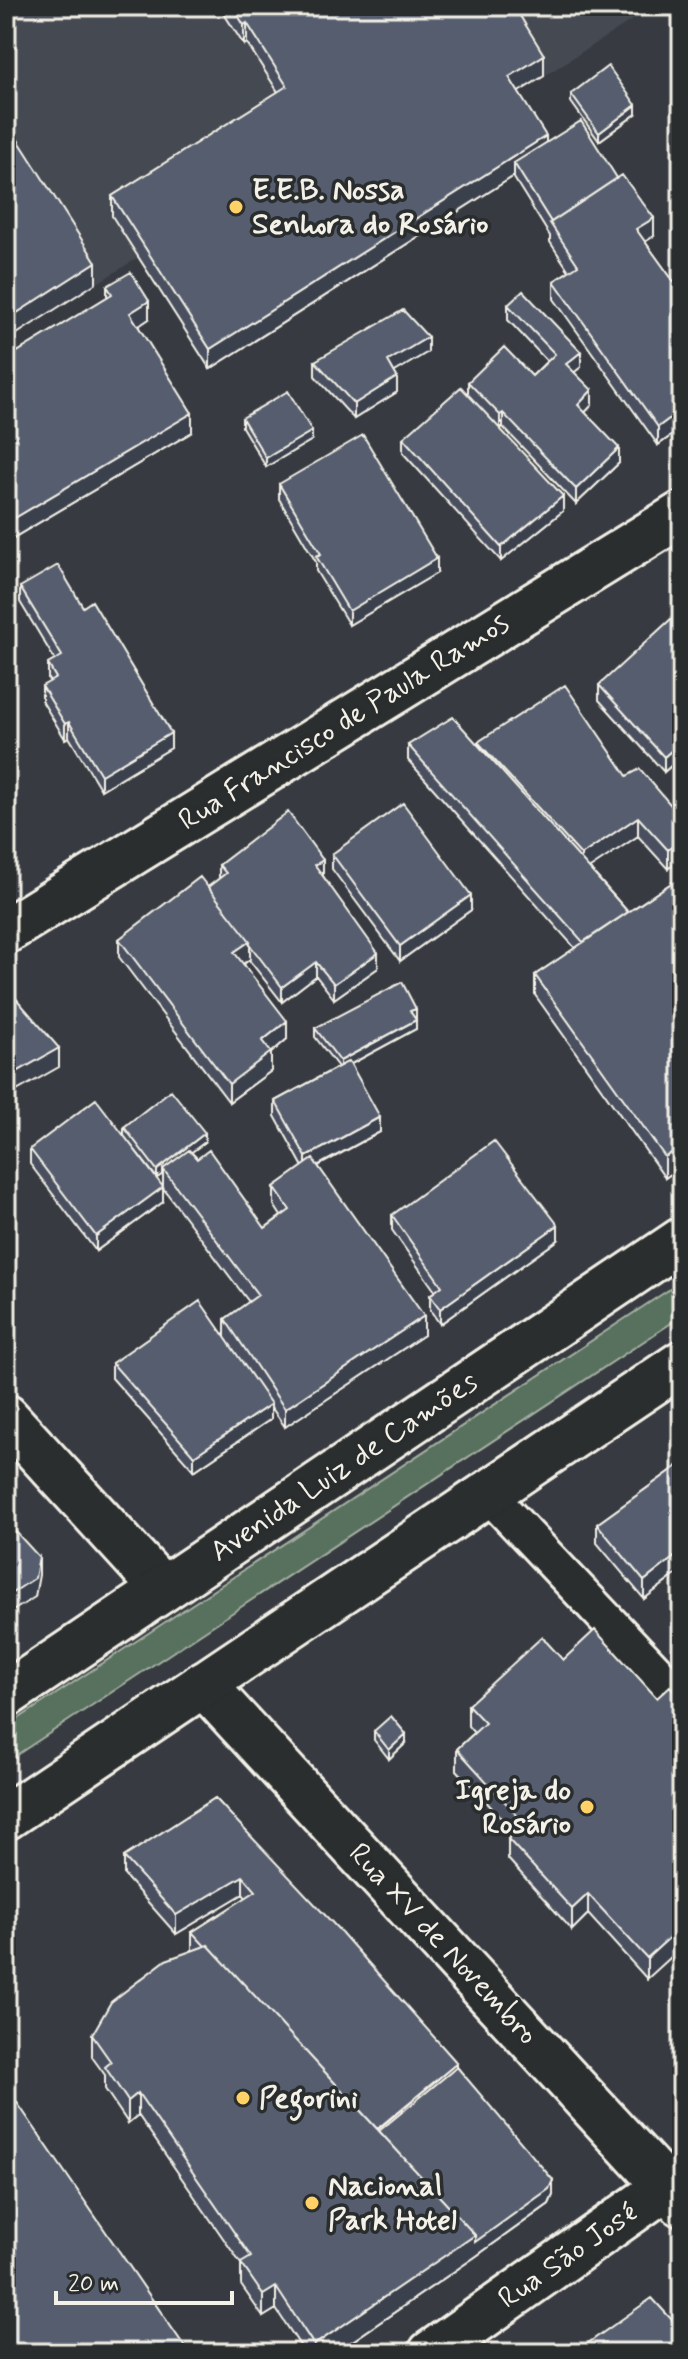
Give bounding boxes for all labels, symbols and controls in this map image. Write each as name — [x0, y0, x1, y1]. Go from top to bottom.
place label: E.E.B. Nossa Senhora do Rosário — [252, 171, 489, 244]
marker: E.E.B. Nossa Senhora do Rosário — [227, 198, 245, 216]
street label: Rua Francisco de Paula Ramos — [171, 604, 517, 840]
street label: Avenida Luiz de Camões — [202, 1363, 486, 1571]
place label: Igreja do Rosário — [455, 1771, 571, 1844]
marker: Igreja do Rosário — [578, 1798, 596, 1816]
street label: Rua XV de Novembro — [339, 1835, 547, 2053]
place label: Pegorini — [259, 2079, 358, 2122]
marker: Pegorini — [234, 2089, 252, 2107]
place label: Nacional Park Hotel — [328, 2167, 457, 2240]
marker: Nacional Park Hotel — [303, 2194, 321, 2212]
street label: Rua São José — [491, 2194, 645, 2318]
scale bar — [56, 2255, 232, 2305]
text: 20 m — [68, 2269, 119, 2300]

